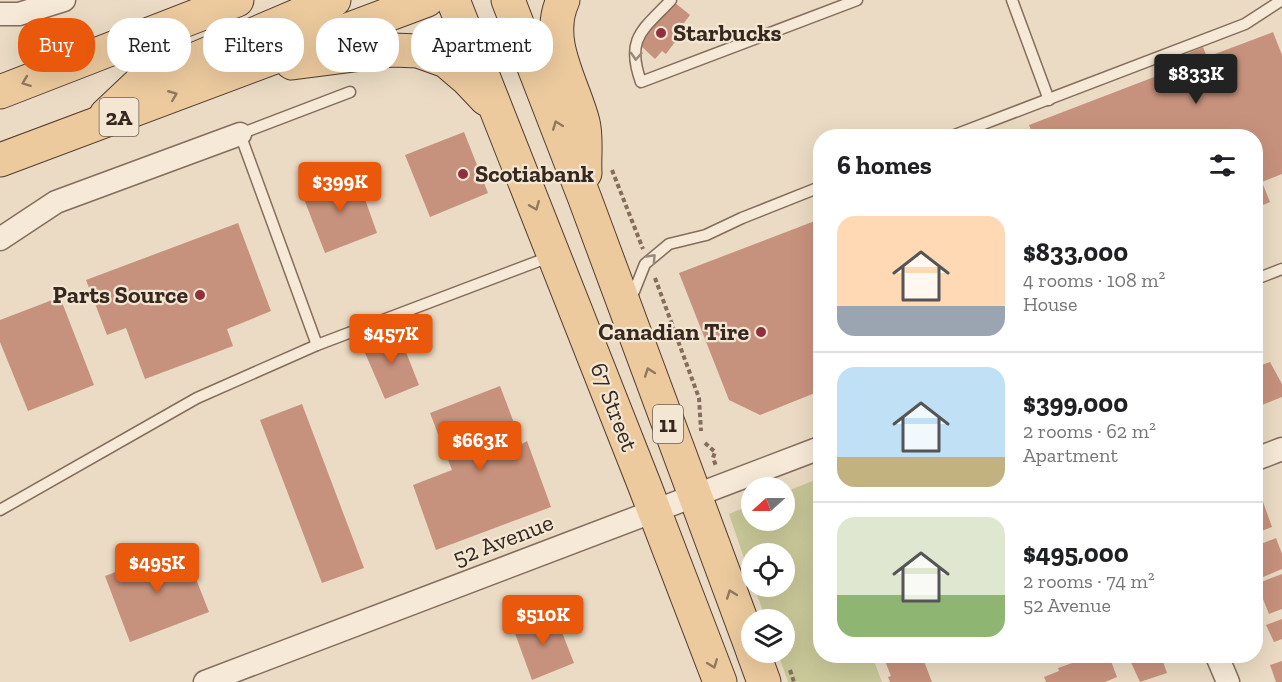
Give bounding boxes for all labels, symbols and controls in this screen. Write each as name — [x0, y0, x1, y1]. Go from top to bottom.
chip: Buy — [18, 18, 95, 72]
chip: Rent — [107, 18, 191, 72]
chip: Filters — [203, 18, 304, 72]
chip: New — [316, 18, 399, 72]
chip: Apartment — [411, 18, 553, 72]
place label: Starbucks — [673, 18, 782, 47]
marker: Starbucks — [654, 26, 668, 40]
one-way arrow — [629, 52, 642, 61]
pin: $833K — [1154, 54, 1238, 105]
text: $833K — [1168, 61, 1224, 85]
one-way arrow — [21, 75, 32, 87]
one-way arrow — [167, 90, 177, 103]
road number: 2A — [100, 98, 138, 136]
one-way arrow — [551, 120, 564, 131]
text: 6 homes — [837, 149, 932, 181]
icon: filters — [1206, 149, 1239, 182]
place label: Scotiabank — [475, 159, 594, 188]
pin: $399K — [298, 162, 382, 213]
marker: Scotiabank — [456, 167, 470, 181]
text: $399K — [312, 169, 368, 193]
one-way arrow — [528, 200, 540, 211]
text: $833,000 — [1023, 236, 1128, 268]
icon: home — [885, 240, 957, 312]
one-way arrow — [645, 255, 656, 265]
text: 4 rooms · 108 m² — [1023, 268, 1165, 292]
place label: Parts Source — [53, 280, 188, 309]
marker: Parts Source — [193, 288, 207, 302]
text: House — [1023, 292, 1077, 316]
pin: $457K — [349, 314, 433, 365]
place label: Canadian Tire — [598, 317, 749, 346]
text: $457K — [363, 321, 419, 345]
marker: Canadian Tire — [754, 325, 768, 339]
street label: 67 Street — [584, 358, 645, 455]
one-way arrow — [644, 367, 656, 378]
text: $399,000 — [1023, 387, 1128, 419]
icon: home — [885, 391, 957, 463]
road number: 11 — [653, 405, 683, 443]
text: 2 rooms · 62 m² — [1023, 419, 1156, 443]
pin: $663K — [438, 421, 522, 472]
text: $663K — [452, 428, 508, 452]
text: Apartment — [1023, 443, 1118, 467]
north arrow — [741, 477, 795, 531]
map controls — [741, 477, 795, 663]
street label: 52 Avenue — [448, 507, 557, 572]
text: $495,000 — [1023, 537, 1129, 569]
icon: home — [885, 541, 957, 613]
pin: $495K — [115, 543, 199, 594]
button: locate — [741, 543, 795, 597]
text: $495K — [129, 550, 185, 574]
text: 2 rooms · 74 m² — [1023, 569, 1155, 593]
one-way arrow — [726, 589, 739, 600]
text: 52 Avenue — [1023, 593, 1111, 617]
pin: $510K — [501, 595, 585, 646]
text: $510K — [516, 602, 570, 626]
button: layers — [741, 609, 795, 663]
one-way arrow — [706, 657, 718, 668]

